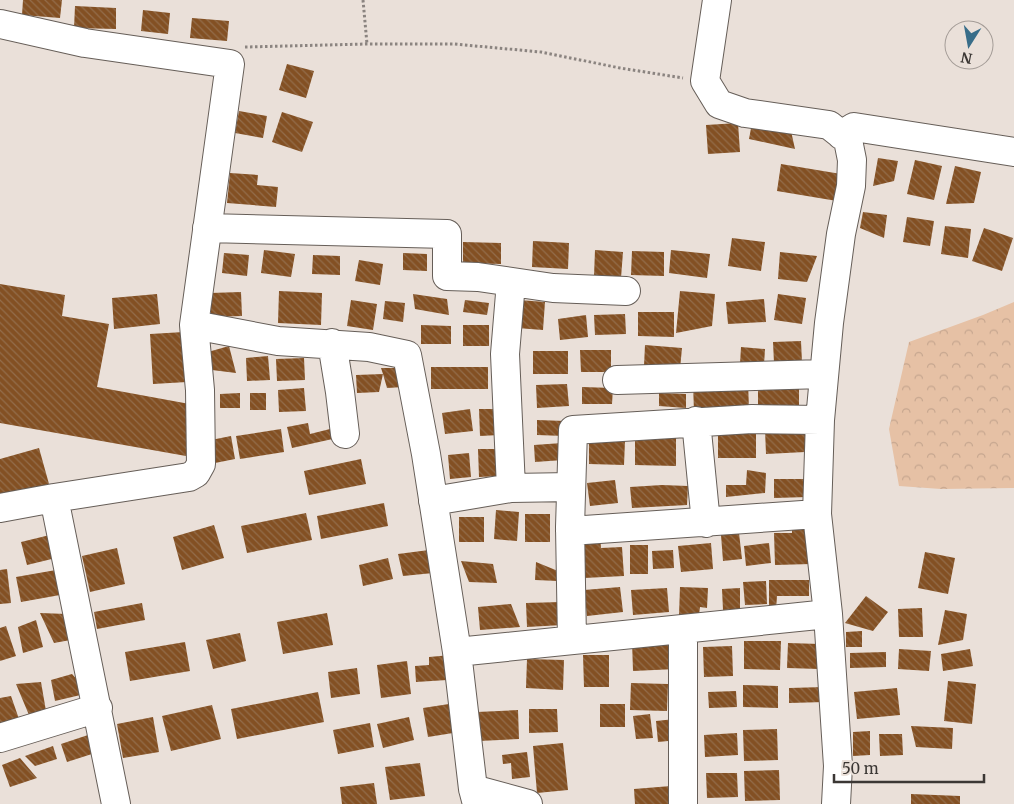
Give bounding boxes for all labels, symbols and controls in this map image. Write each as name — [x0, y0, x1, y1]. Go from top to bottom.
north arrow — [944, 20, 994, 70]
text: N — [959, 48, 974, 68]
scale bar — [834, 752, 984, 784]
text: 50 m — [842, 759, 879, 778]

